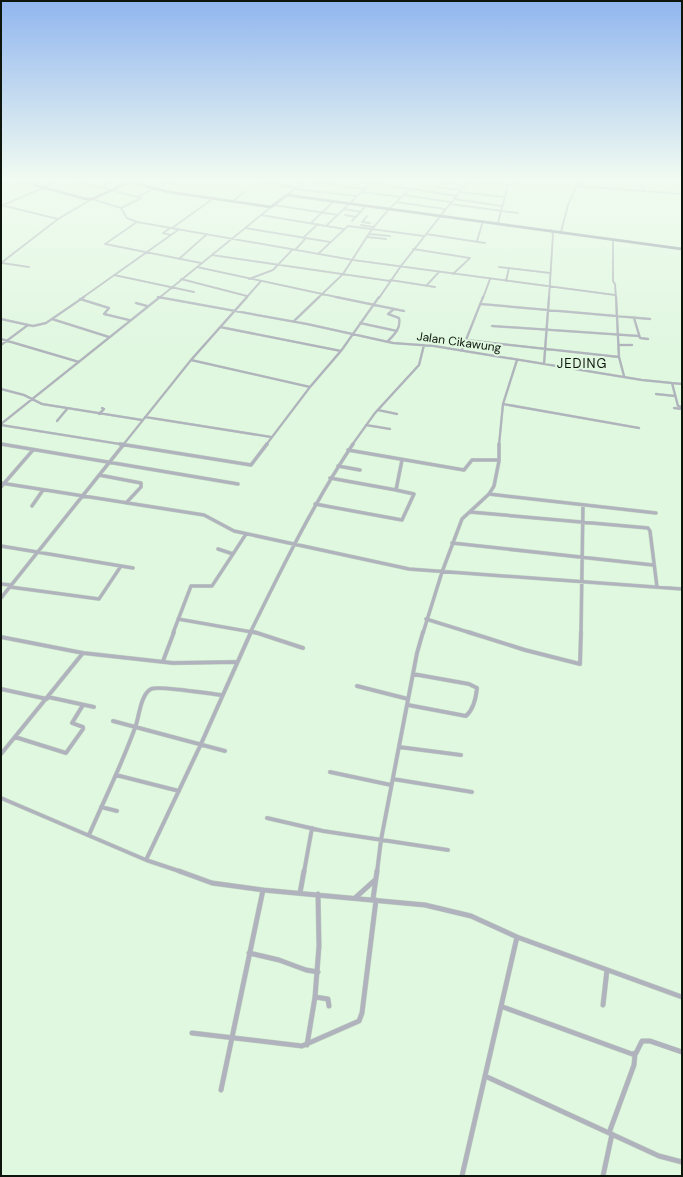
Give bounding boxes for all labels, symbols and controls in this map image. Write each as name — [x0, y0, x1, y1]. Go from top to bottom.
street label: Jalan Cikawung — [416, 328, 503, 356]
district label: JEDING — [557, 355, 607, 372]

